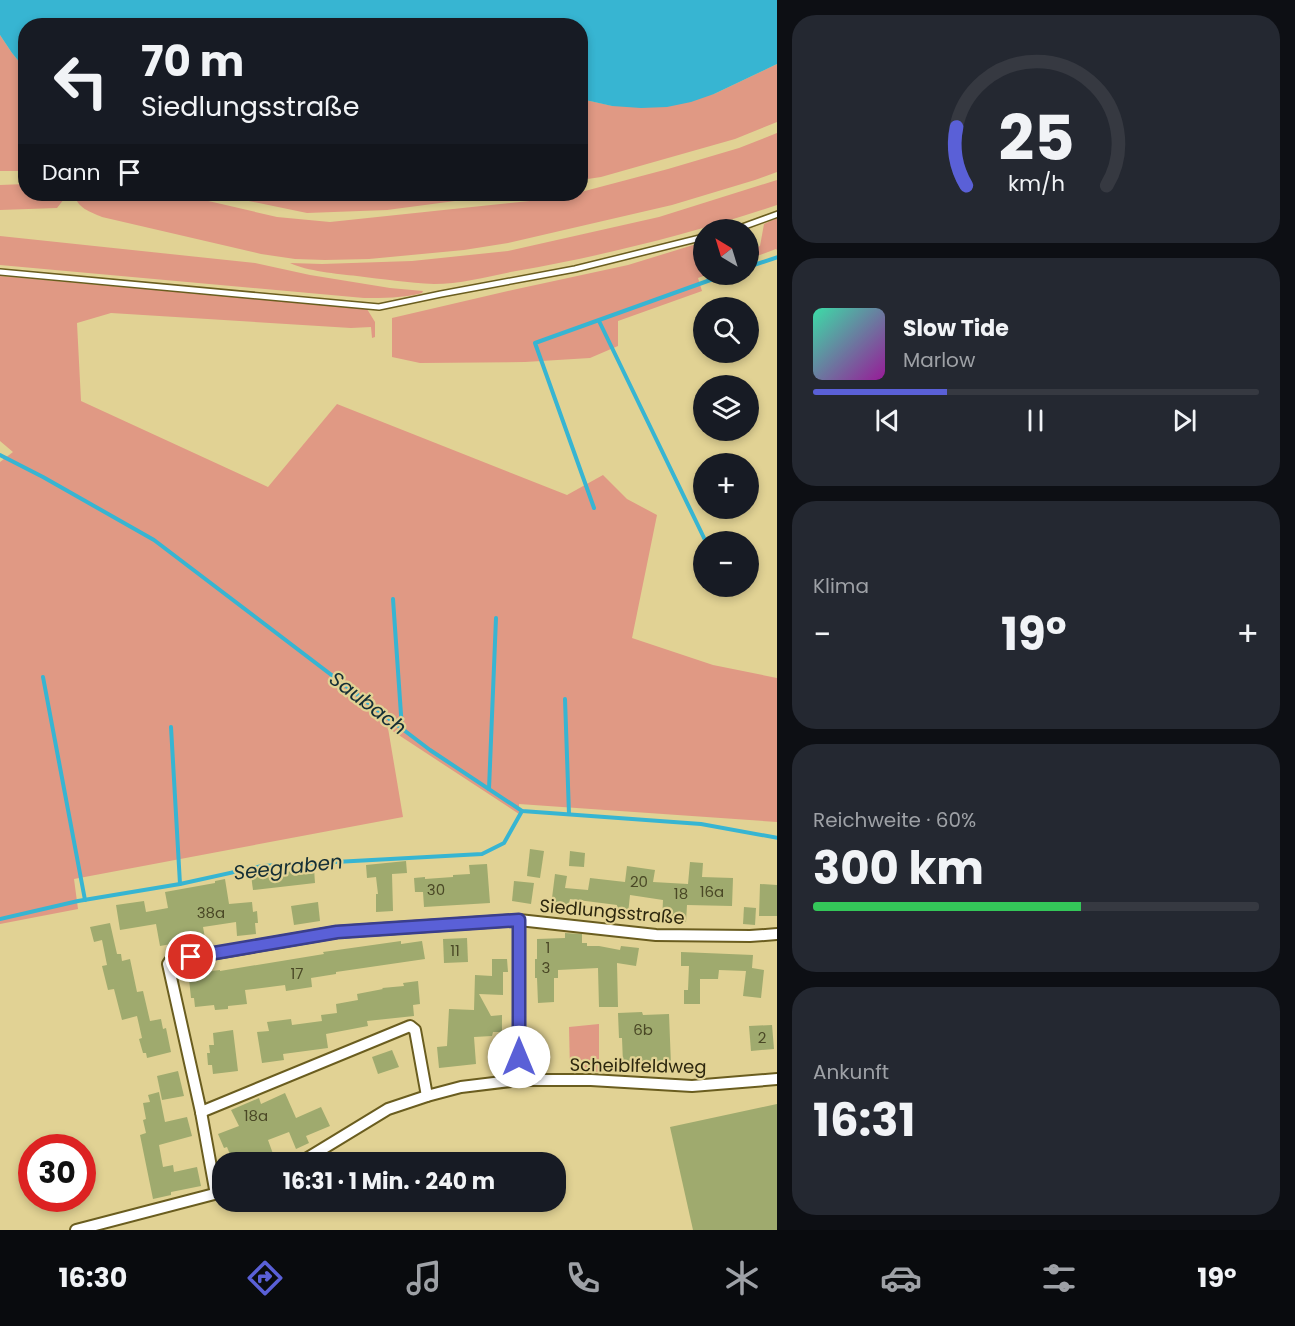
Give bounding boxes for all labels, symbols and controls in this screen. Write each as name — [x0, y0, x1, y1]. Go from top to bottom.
text: 70 m — [141, 32, 244, 91]
icon: left — [42, 42, 120, 120]
text: Siedlungsstraße — [141, 88, 359, 125]
text: 25 — [998, 94, 1074, 182]
icon: arrive — [113, 156, 146, 189]
text: Dann — [42, 157, 101, 188]
text: km/h — [1007, 168, 1065, 199]
north arrow — [693, 219, 759, 285]
map controls — [693, 219, 759, 597]
button: search — [693, 297, 759, 363]
text: Slow Tide — [903, 313, 1009, 344]
text: Marlow — [903, 346, 975, 374]
button: layers — [693, 375, 759, 441]
icon: previous — [871, 404, 904, 437]
icon: pause — [1019, 404, 1052, 437]
icon: next — [1168, 404, 1201, 437]
button: + — [693, 453, 759, 519]
button: − — [693, 531, 759, 597]
text: Klima — [813, 572, 869, 600]
text: 19° — [1001, 603, 1067, 666]
text: − — [813, 611, 831, 658]
text: + — [1236, 611, 1259, 658]
water label: Saubach — [324, 665, 412, 741]
text: Reichweite · 60% — [813, 806, 976, 834]
text: 300 km — [813, 837, 984, 900]
water label: Seegraben — [232, 847, 344, 887]
house number: 20 — [630, 871, 648, 892]
house number: 30 — [427, 879, 445, 900]
house number: 16a — [700, 881, 724, 902]
house number: 18 — [674, 883, 688, 904]
street label: Siedlungsstraße — [538, 893, 686, 930]
house number: 38a — [197, 902, 225, 923]
pin — [165, 931, 216, 982]
house number: 1 — [546, 937, 550, 958]
icon: arrive — [174, 940, 207, 973]
house number: 11 — [450, 940, 460, 961]
house number: 3 — [542, 957, 550, 978]
house number: 17 — [291, 963, 304, 984]
house number: 6b — [633, 1019, 653, 1040]
position arrow — [487, 1025, 551, 1089]
house number: 2 — [758, 1027, 766, 1048]
street label: Scheiblfeldweg — [569, 1052, 707, 1079]
text: Ankunft — [813, 1058, 889, 1086]
text: 16:31 — [813, 1089, 916, 1152]
house number: 18a — [244, 1105, 268, 1126]
speed limit sign: 30 — [18, 1134, 96, 1212]
text: 16:31 · 1 Min. · 240 m — [283, 1166, 495, 1197]
icon: directions — [244, 1257, 286, 1299]
icon: music — [403, 1257, 445, 1299]
icon: phone — [562, 1257, 604, 1299]
icon: climate — [721, 1257, 763, 1299]
icon: car — [880, 1257, 922, 1299]
icon: filters — [1038, 1257, 1080, 1299]
text: 16:30 — [58, 1259, 127, 1296]
text: 19° — [1197, 1259, 1237, 1296]

